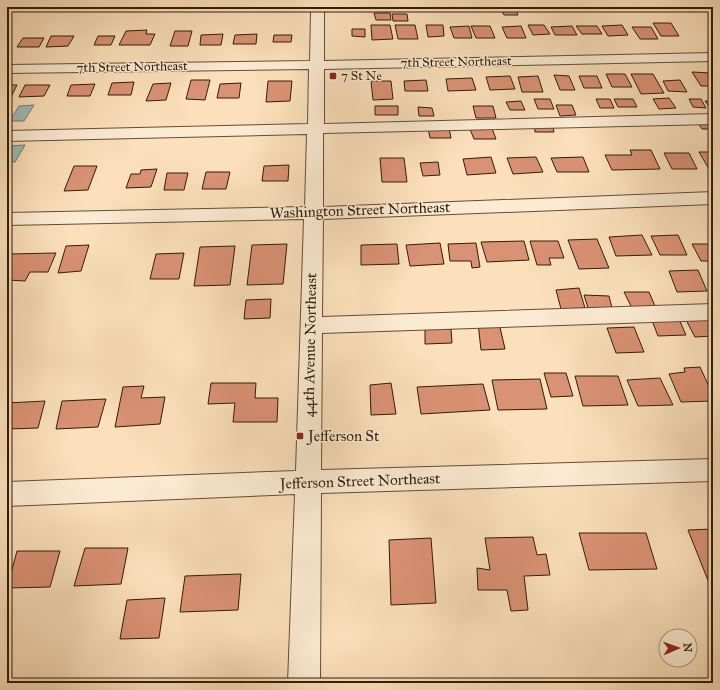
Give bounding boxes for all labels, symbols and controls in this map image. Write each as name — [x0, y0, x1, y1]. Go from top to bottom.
street label: 7th Street Northeast — [400, 53, 512, 71]
street label: 7th Street Northeast — [76, 58, 188, 76]
place label: 7 St Ne — [341, 68, 382, 84]
marker: 7 St Ne — [328, 71, 338, 81]
street label: Washington Street Northeast — [270, 198, 451, 222]
street label: 44th Avenue Northeast — [300, 272, 320, 417]
place label: Jefferson St — [306, 427, 380, 446]
marker: Jefferson St — [295, 431, 305, 441]
street label: Jefferson Street Northeast — [277, 469, 441, 494]
north arrow — [658, 628, 698, 668]
text: N — [681, 643, 694, 653]

